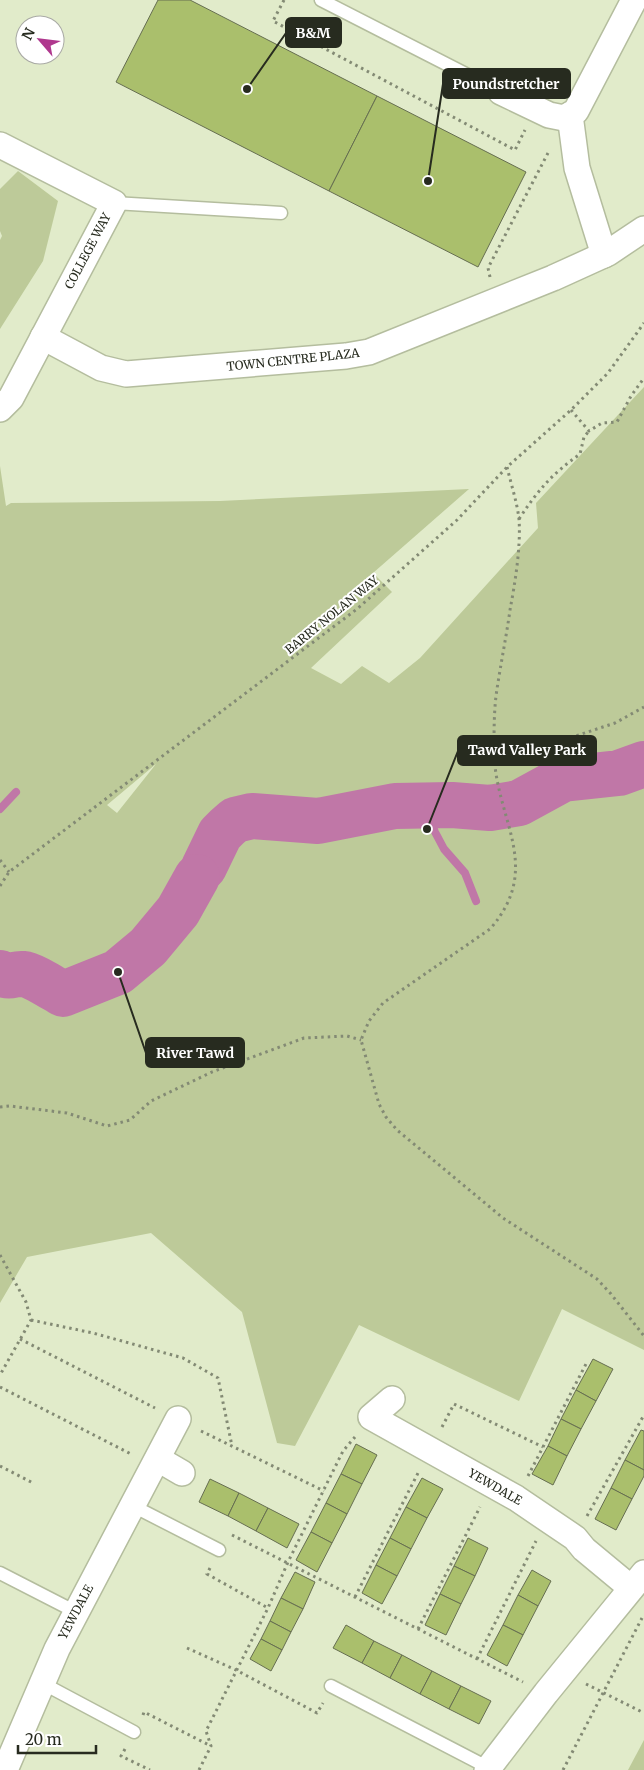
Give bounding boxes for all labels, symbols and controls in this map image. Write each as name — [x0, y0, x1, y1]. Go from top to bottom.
north arrow — [15, 15, 65, 65]
callout: B&M — [286, 18, 341, 47]
text: B&M — [296, 24, 331, 42]
text: N — [18, 25, 39, 43]
callout: Poundstretcher — [443, 69, 570, 98]
text: Poundstretcher — [453, 75, 560, 93]
street label: COLLEGE WAY — [61, 210, 114, 291]
street label: TOWN CENTRE PLAZA — [226, 345, 361, 374]
street label: BARRY NOLAN WAY — [282, 572, 382, 657]
callout: Tawd Valley Park — [458, 736, 596, 765]
text: Tawd Valley Park — [468, 741, 587, 759]
callout: River Tawd — [146, 1038, 244, 1067]
text: River Tawd — [156, 1044, 234, 1062]
street label: YEWDALE — [465, 1465, 525, 1508]
street label: YEWDALE — [54, 1582, 96, 1643]
scale bar — [18, 1722, 95, 1754]
text: 20 m — [25, 1730, 62, 1749]

